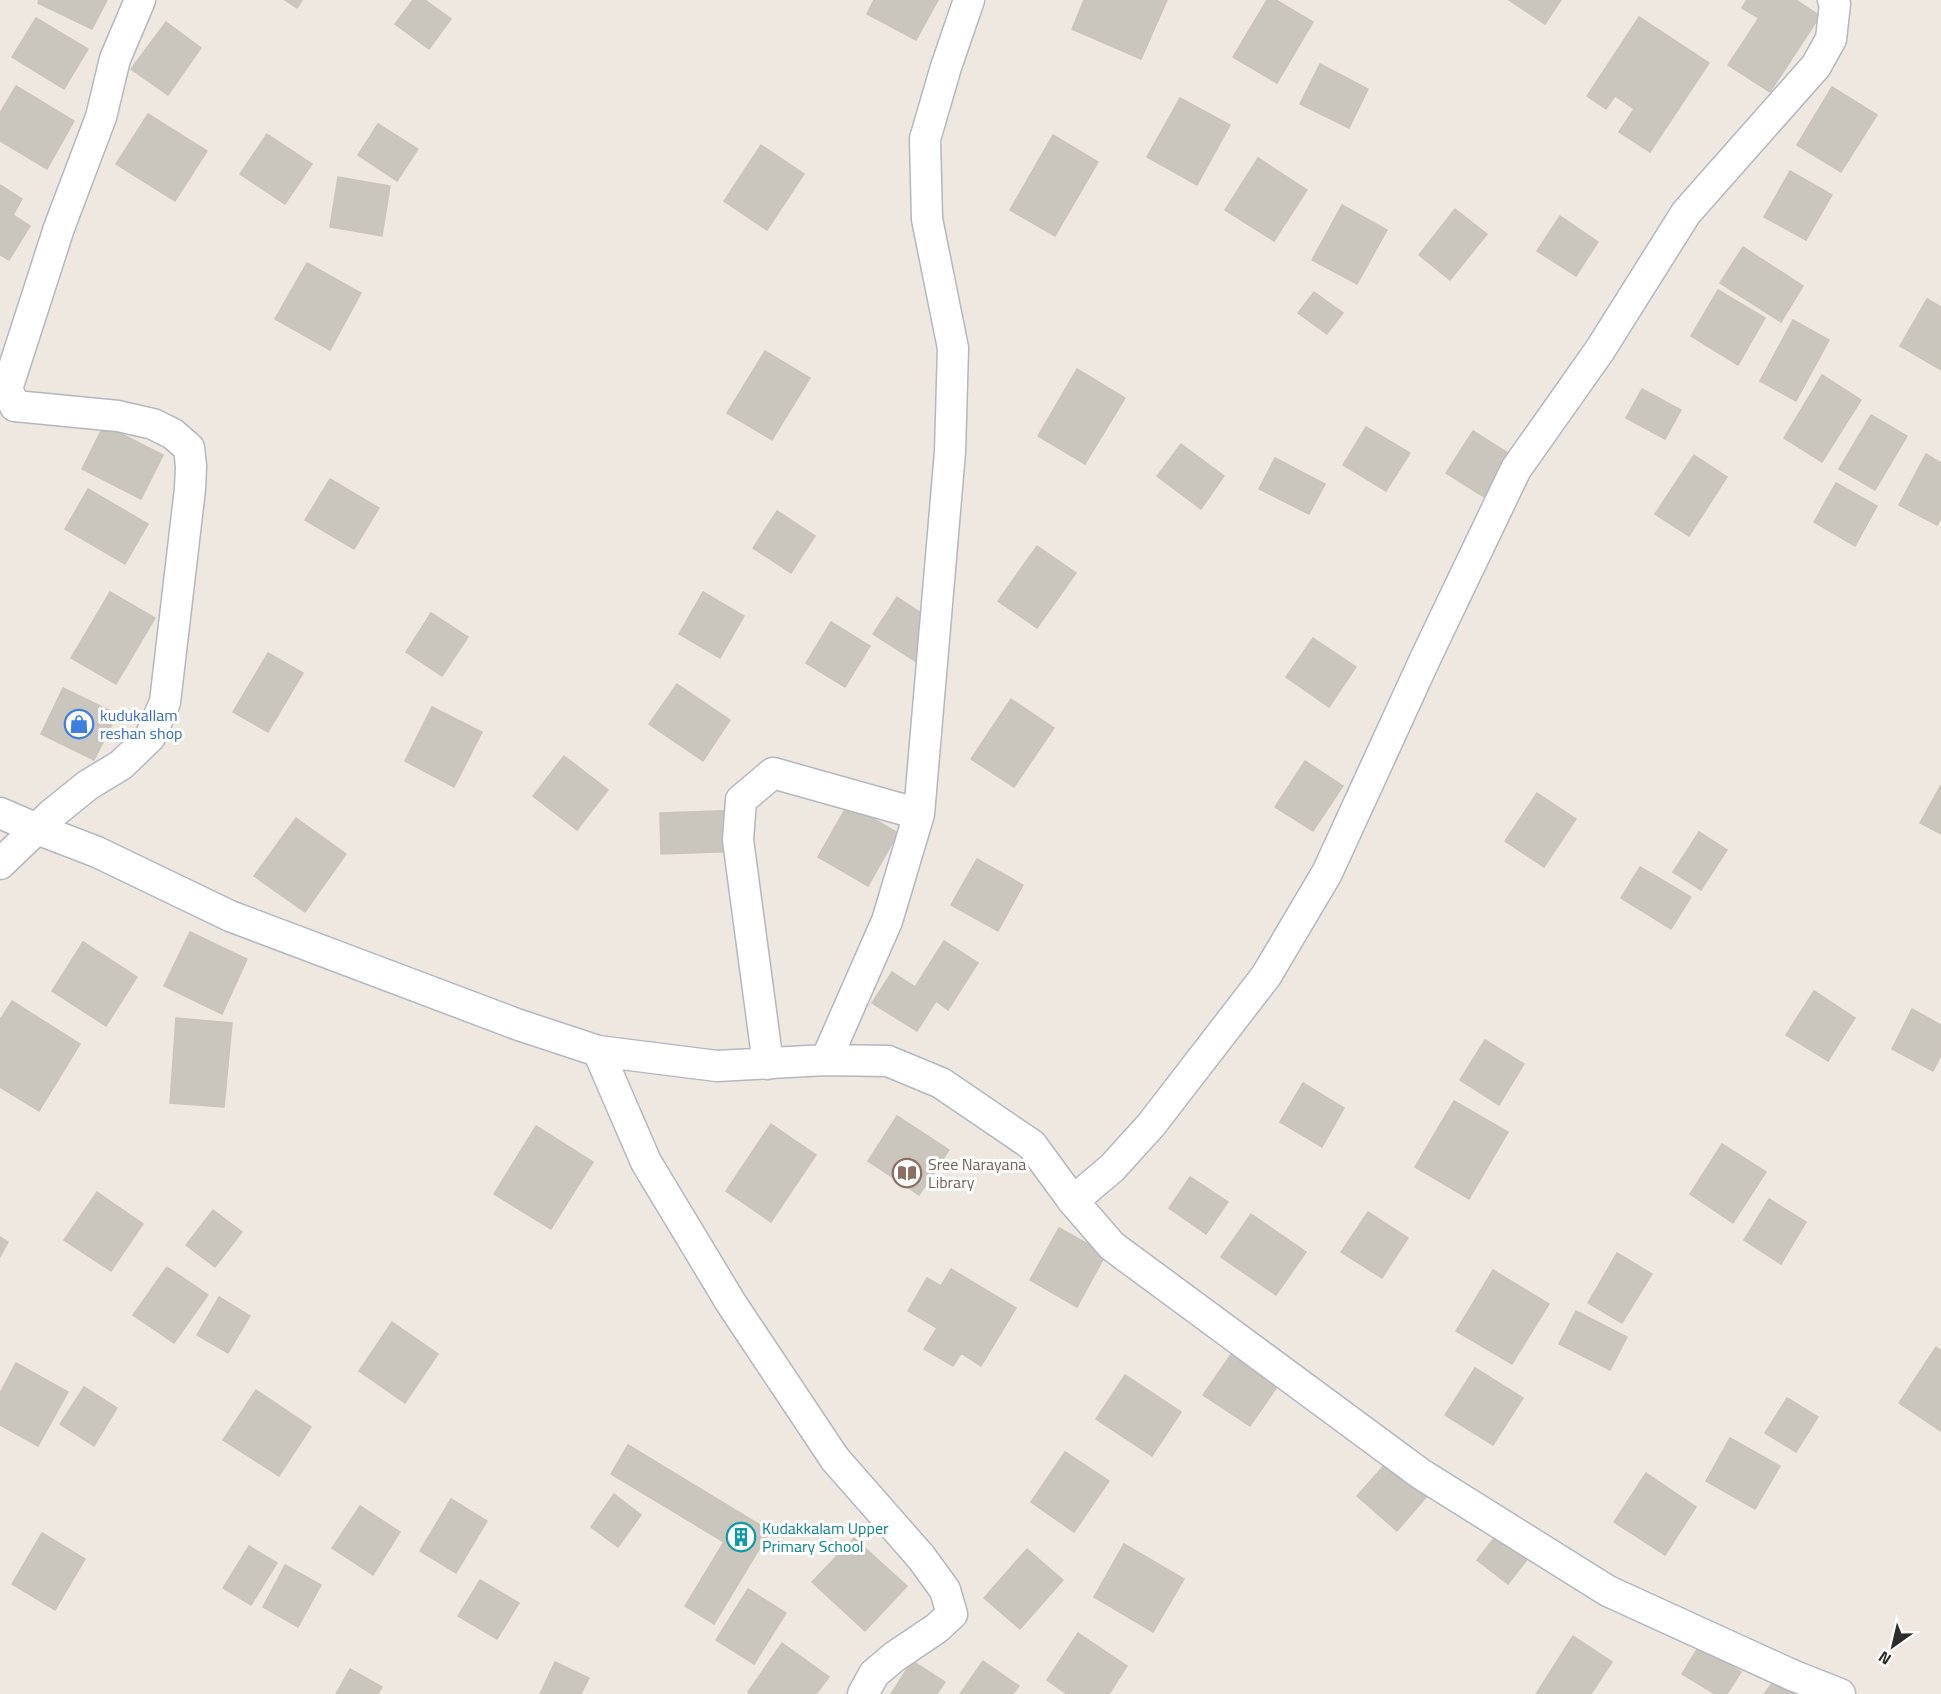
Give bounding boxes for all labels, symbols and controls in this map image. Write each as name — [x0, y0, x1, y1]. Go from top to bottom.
place label: kudukallam reshan shop — [100, 703, 183, 745]
shop icon: kudukallam reshan shop — [63, 708, 95, 740]
place label: Sree Narayana Library — [928, 1152, 1026, 1194]
library icon: Sree Narayana Library — [891, 1157, 923, 1189]
place label: Kudakkalam Upper Primary School — [762, 1516, 889, 1558]
building icon: Kudakkalam Upper Primary School — [725, 1521, 757, 1553]
north arrow — [1863, 1616, 1923, 1676]
text: N — [1873, 1645, 1896, 1671]

